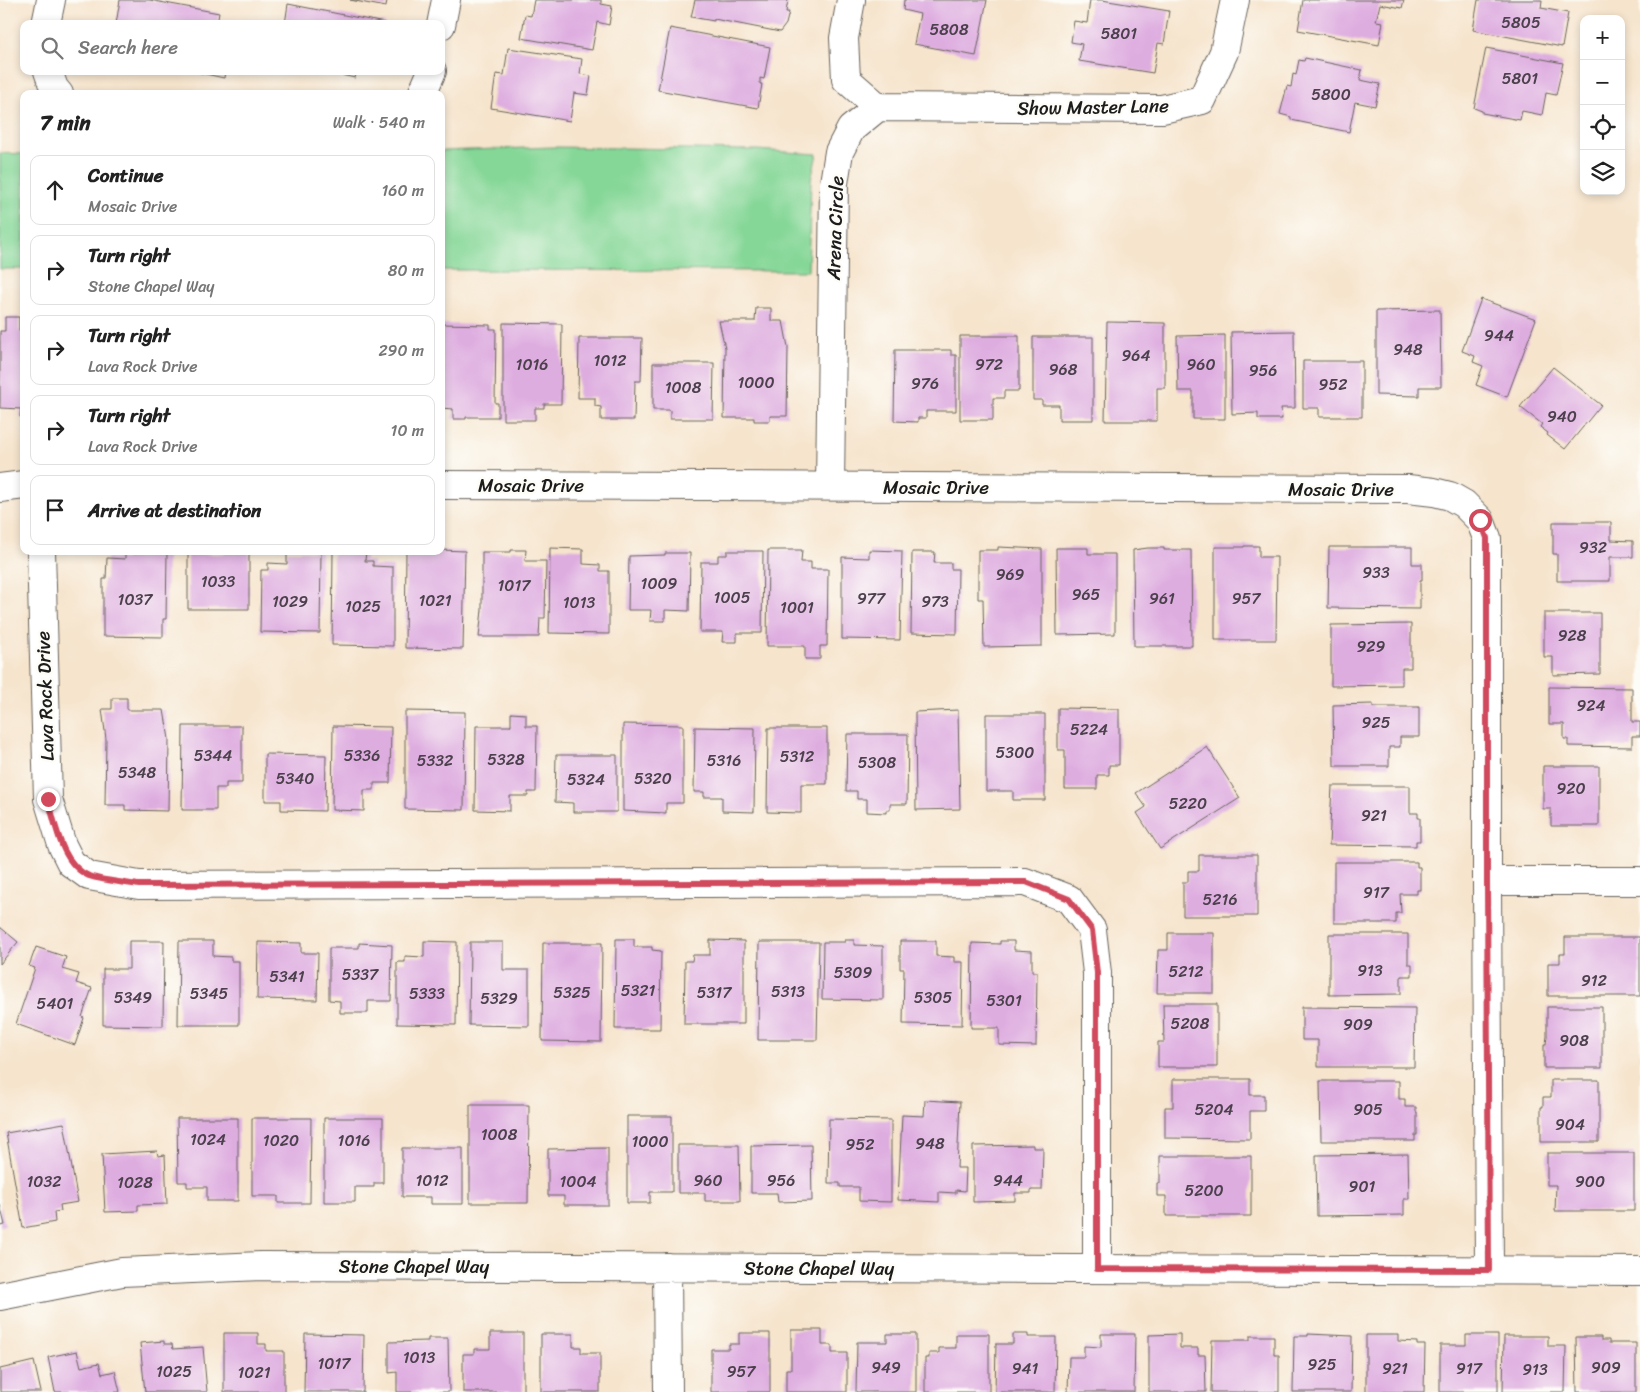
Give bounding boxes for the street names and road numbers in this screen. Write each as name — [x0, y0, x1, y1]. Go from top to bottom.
street label: Show Master Lane — [1017, 89, 1169, 125]
street label: Arena Circle — [817, 175, 853, 282]
street label: Mosaic Drive — [478, 469, 584, 502]
street label: Mosaic Drive — [883, 471, 989, 504]
street label: Mosaic Drive — [1288, 473, 1394, 506]
street label: Lava Rock Drive — [26, 630, 64, 762]
street label: Stone Chapel Way — [339, 1250, 489, 1283]
street label: Stone Chapel Way — [744, 1252, 894, 1285]

